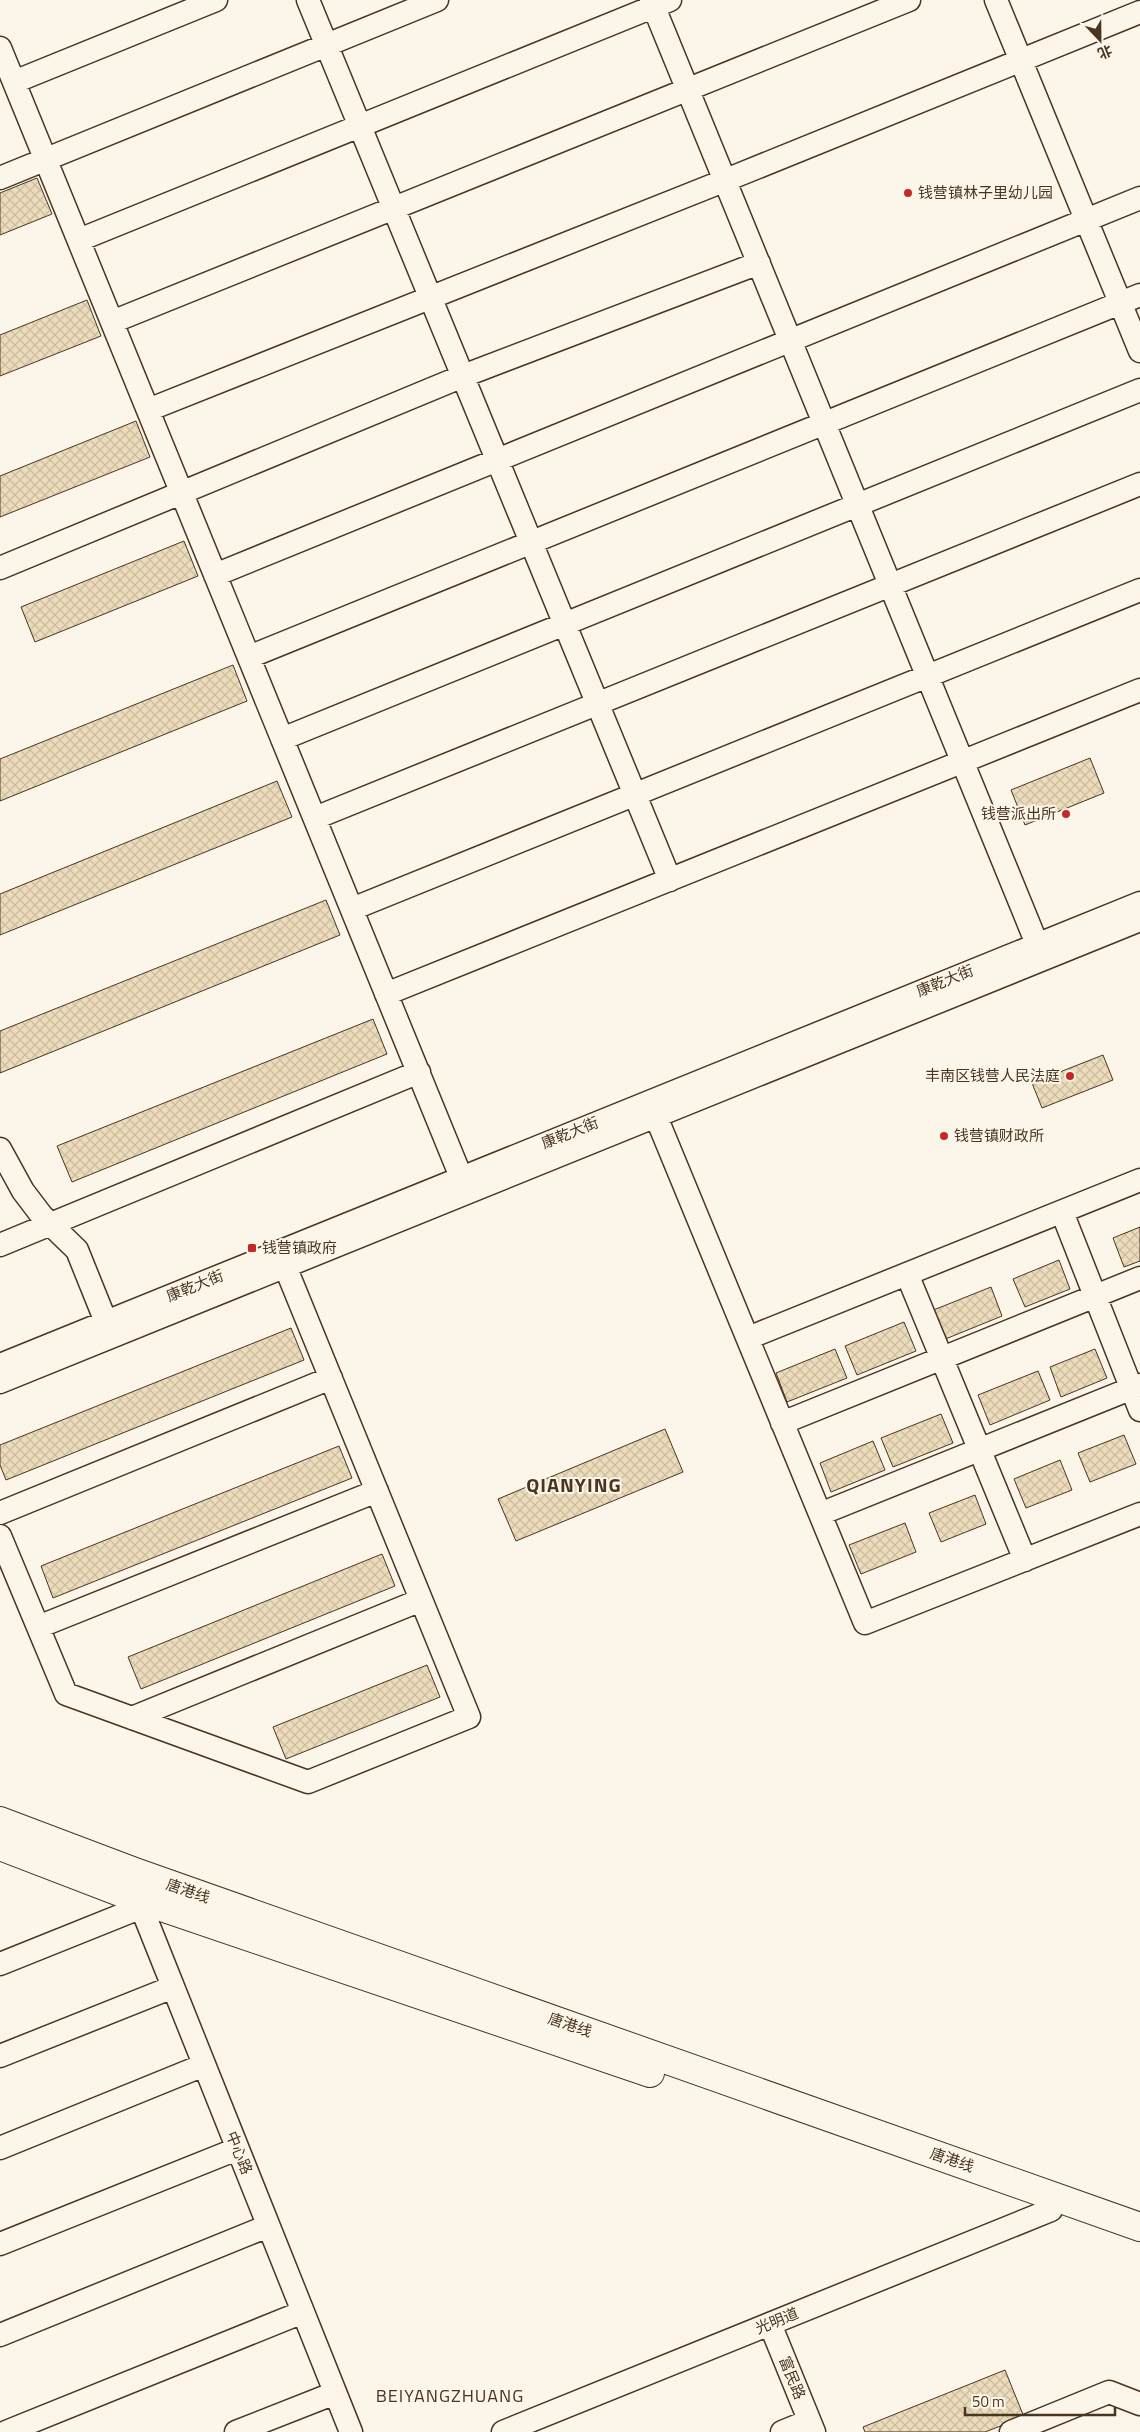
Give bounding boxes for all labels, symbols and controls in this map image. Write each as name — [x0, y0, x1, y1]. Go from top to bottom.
north arrow — [1075, 15, 1125, 65]
text: 北 — [1095, 40, 1115, 65]
place label: 钱营镇林子里幼儿园 — [918, 181, 1053, 204]
marker: 钱营镇林子里幼儿园 — [902, 187, 914, 199]
place label: 钱营派出所 — [981, 802, 1056, 825]
marker: 钱营派出所 — [1060, 808, 1072, 820]
street label: 康乾大街 — [913, 959, 977, 1002]
place label: 丰南区钱营人民法庭 — [925, 1064, 1060, 1087]
marker: 丰南区钱营人民法庭 — [1064, 1070, 1076, 1082]
street label: 康乾大街 — [538, 1111, 602, 1154]
place label: 钱营镇财政所 — [954, 1124, 1044, 1147]
marker: 钱营镇财政所 — [938, 1130, 950, 1142]
place label: 钱营镇政府 — [262, 1236, 337, 1259]
marker: 钱营镇政府 — [246, 1242, 258, 1254]
street label: 康乾大街 — [163, 1264, 227, 1307]
district label: QIANYING — [526, 1469, 622, 1500]
street label: 唐港线 — [163, 1872, 213, 1909]
street label: 唐港线 — [545, 2006, 595, 2043]
street label: 中心路 — [220, 2128, 259, 2178]
street label: 唐港线 — [927, 2141, 977, 2178]
street label: 光明道 — [752, 2301, 802, 2340]
street label: 富民路 — [773, 2353, 812, 2403]
district label: BEIYANGZHUANG — [376, 2382, 524, 2409]
scale bar — [965, 2384, 1115, 2416]
text: 50 m — [972, 2390, 1005, 2413]

